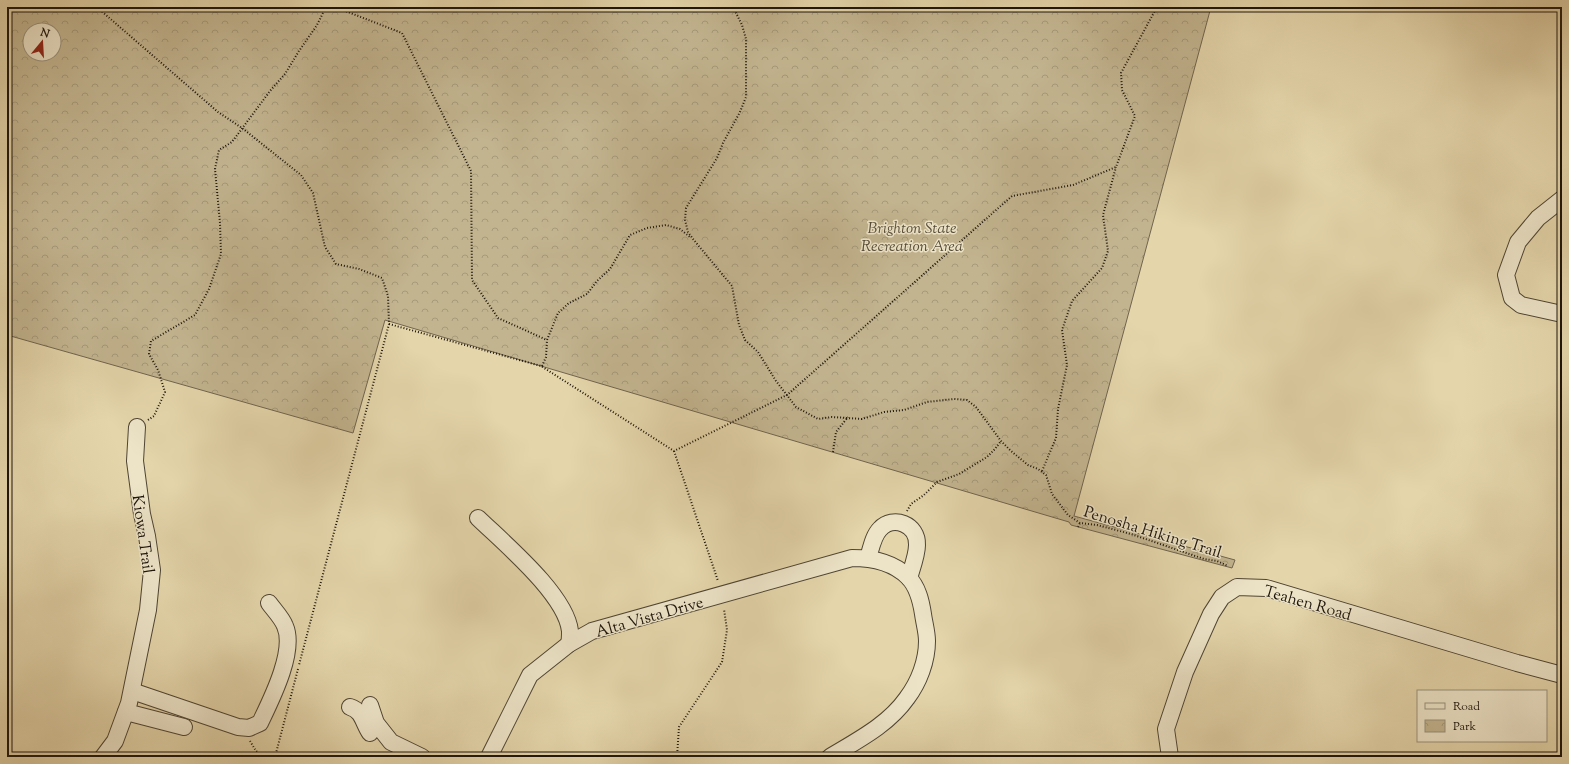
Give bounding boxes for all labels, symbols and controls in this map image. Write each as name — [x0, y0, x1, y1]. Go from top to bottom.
north arrow — [22, 22, 62, 62]
text: N — [37, 24, 52, 42]
park label: Brighton State Recreation Area — [861, 218, 963, 259]
street label: Kiowa Trail — [125, 493, 159, 576]
street label: Penosha Hiking Trail — [1080, 501, 1225, 566]
street label: Teahen Road — [1261, 581, 1354, 628]
street label: Alta Vista Drive — [593, 592, 706, 645]
legend — [1417, 690, 1547, 742]
text: Road — [1453, 698, 1480, 716]
text: Park — [1453, 718, 1476, 736]

